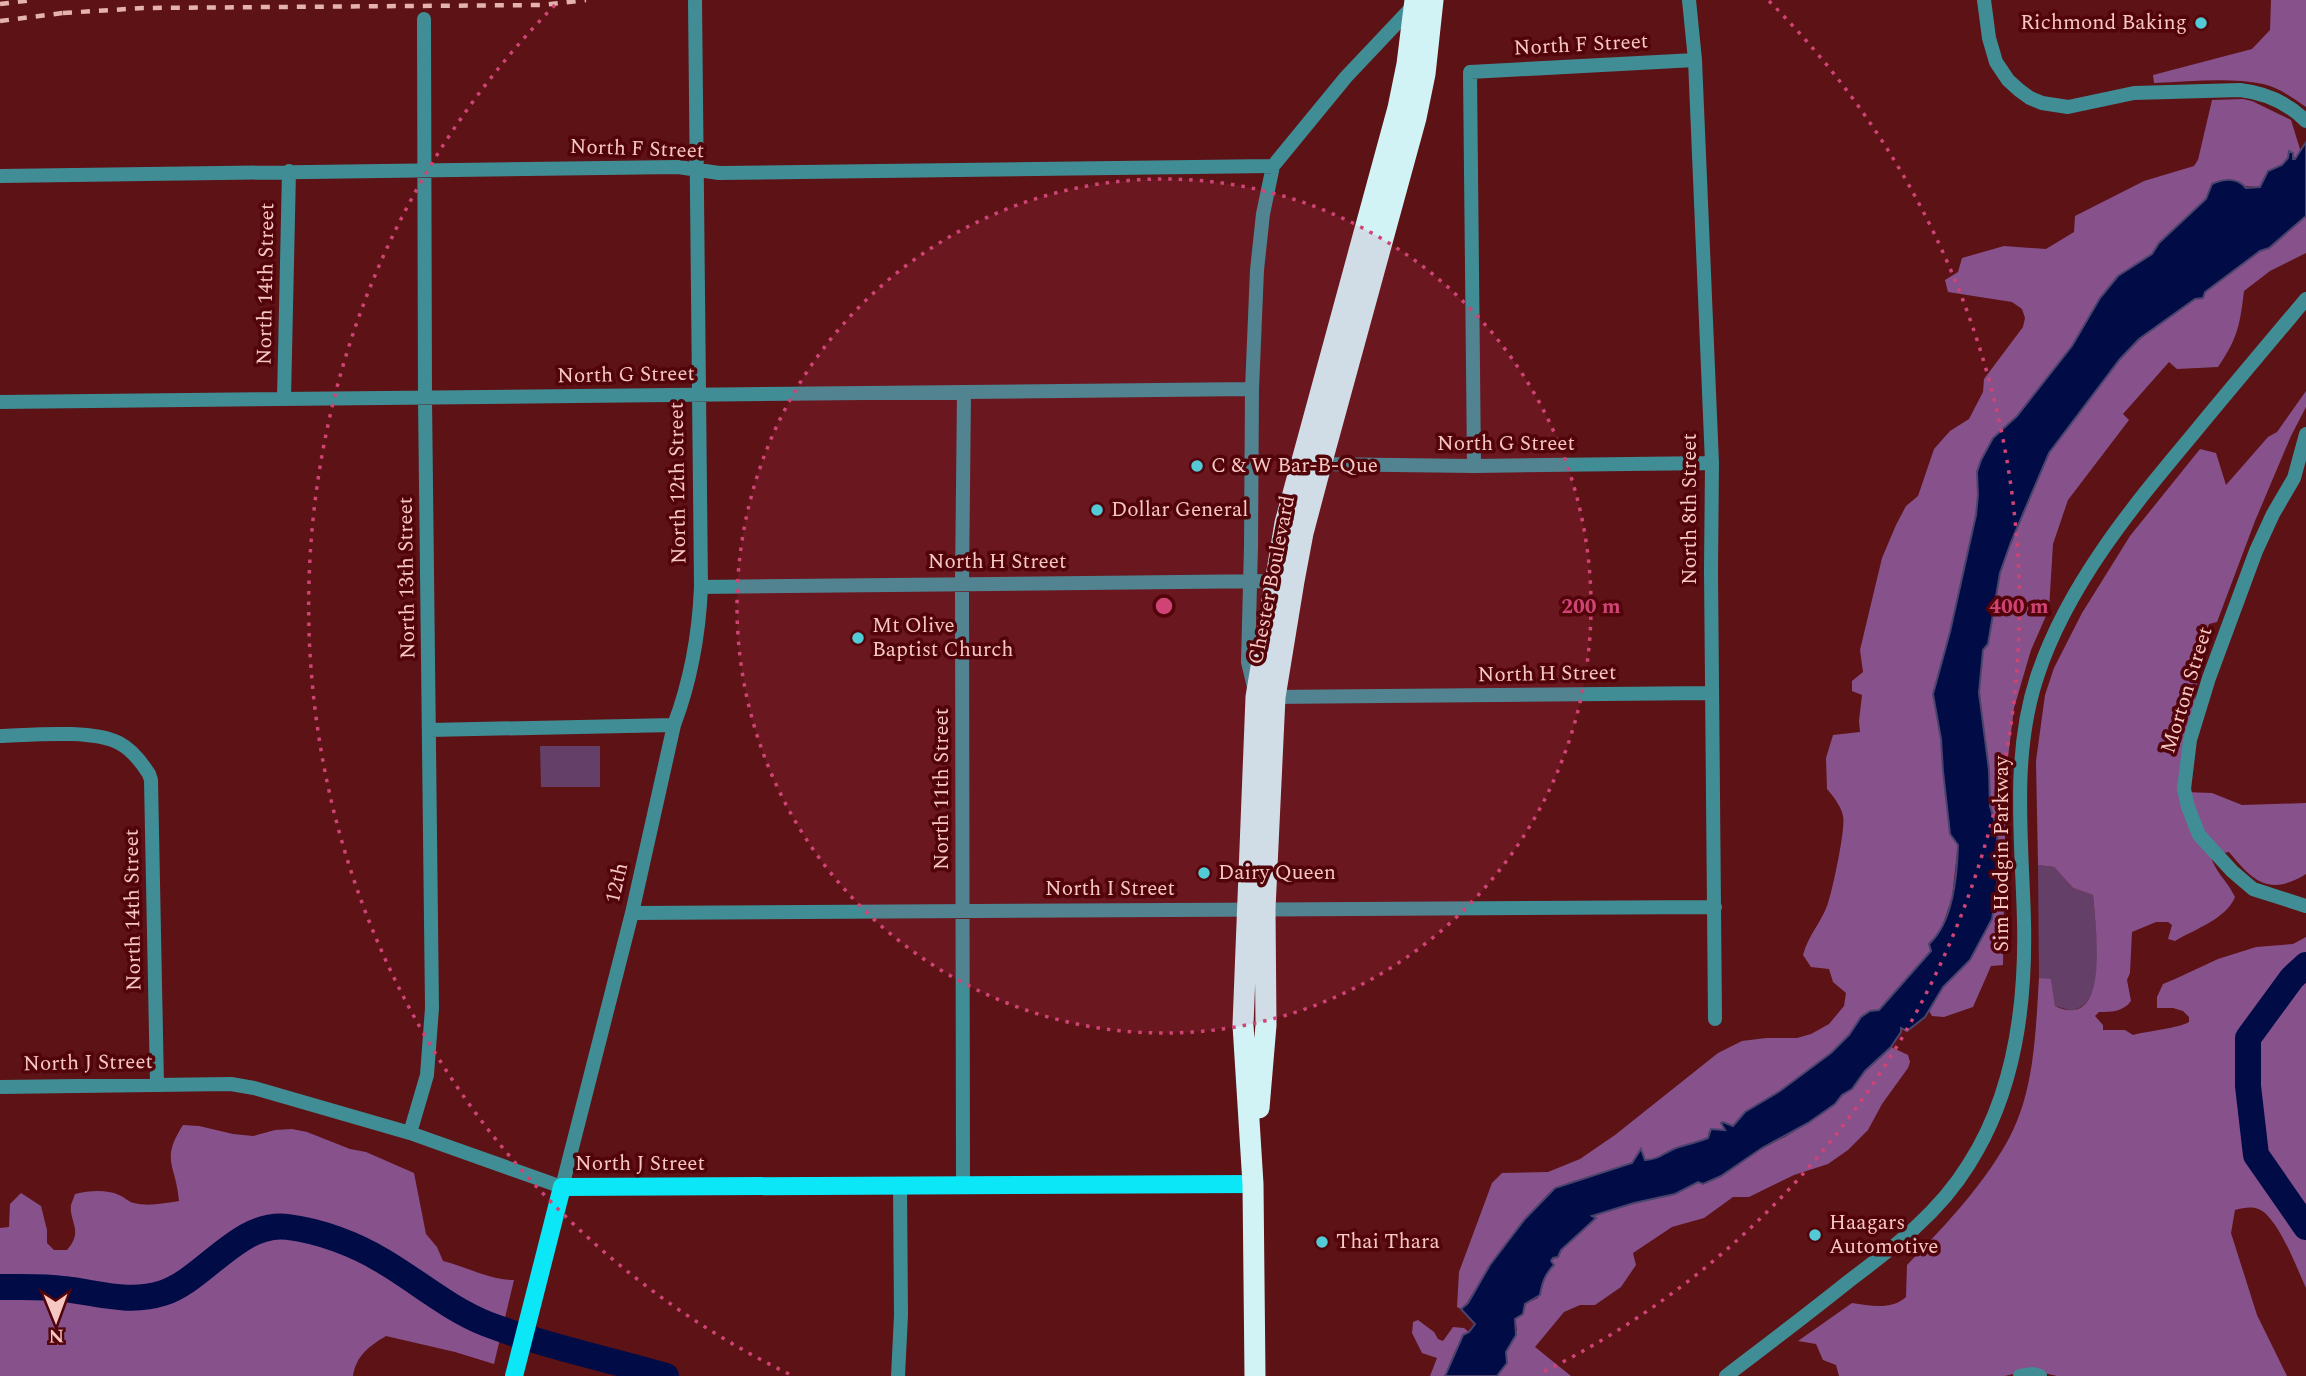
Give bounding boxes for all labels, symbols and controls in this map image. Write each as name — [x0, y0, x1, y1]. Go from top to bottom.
place label: Richmond Baking — [2020, 7, 2187, 39]
marker: Richmond Baking — [2193, 15, 2209, 31]
street label: North F Street — [1513, 25, 1649, 65]
street label: North F Street — [569, 131, 705, 167]
street label: North 14th Street — [249, 203, 283, 365]
street label: North G Street — [557, 358, 695, 392]
street label: North 12th Street — [661, 402, 695, 564]
street label: North G Street — [1437, 428, 1575, 460]
street label: North 8th Street — [1674, 433, 1706, 585]
place label: C & W Bar-B-Que — [1211, 450, 1378, 482]
marker: C & W Bar-B-Que — [1189, 458, 1205, 474]
street label: Chester Boulevard — [1240, 493, 1304, 667]
place label: Dollar General — [1111, 494, 1248, 526]
street label: North 13th Street — [390, 497, 424, 659]
marker: Dollar General — [1089, 502, 1105, 518]
street label: North H Street — [928, 546, 1066, 578]
text: 200 m — [1561, 591, 1621, 623]
text: 400 m — [1989, 591, 2049, 623]
centre of rings — [1152, 594, 1176, 618]
place label: Mt Olive Baptist Church — [872, 610, 1013, 666]
street label: Morton Street — [2153, 623, 2221, 757]
marker: Mt Olive Baptist Church — [850, 630, 866, 646]
street label: North H Street — [1477, 657, 1617, 691]
street label: North 11th Street — [926, 708, 958, 870]
street label: Sim Hodgin Parkway — [1986, 755, 2018, 952]
street label: North 14th Street — [116, 829, 150, 991]
place label: Dairy Queen — [1218, 857, 1336, 889]
street label: 12th — [597, 860, 637, 906]
marker: Dairy Queen — [1196, 865, 1212, 881]
street label: North I Street — [1045, 873, 1175, 905]
street label: North J Street — [23, 1046, 153, 1080]
street label: North J Street — [575, 1148, 705, 1180]
place label: Haagars Automotive — [1829, 1207, 1939, 1263]
place label: Thai Thara — [1336, 1226, 1440, 1258]
marker: Haagars Automotive — [1807, 1227, 1823, 1243]
marker: Thai Thara — [1314, 1234, 1330, 1250]
north arrow — [21, 1285, 91, 1355]
text: N — [48, 1321, 64, 1350]

